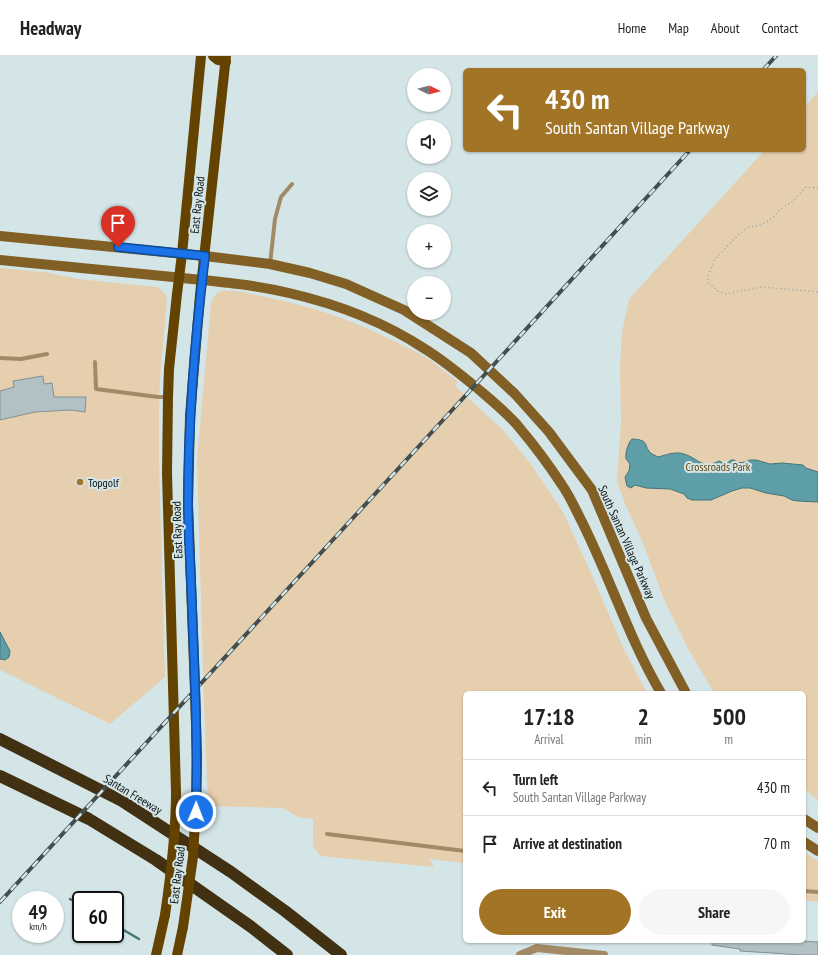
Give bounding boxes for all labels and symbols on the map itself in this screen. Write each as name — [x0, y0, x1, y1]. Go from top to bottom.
north arrow — [407, 68, 451, 112]
street label: East Ray Road — [187, 176, 207, 234]
pin — [101, 206, 135, 247]
park label: Crossroads Park — [686, 459, 751, 474]
place label: Topgolf — [88, 475, 120, 490]
marker: Topgolf — [75, 477, 85, 487]
street label: South Santan Village Parkway — [595, 483, 659, 602]
street label: East Ray Road — [168, 501, 186, 559]
street label: Santan Freeway — [101, 771, 165, 818]
position arrow — [175, 791, 217, 833]
street label: East Ray Road — [166, 846, 188, 904]
speed limit sign: 60 — [72, 891, 124, 943]

